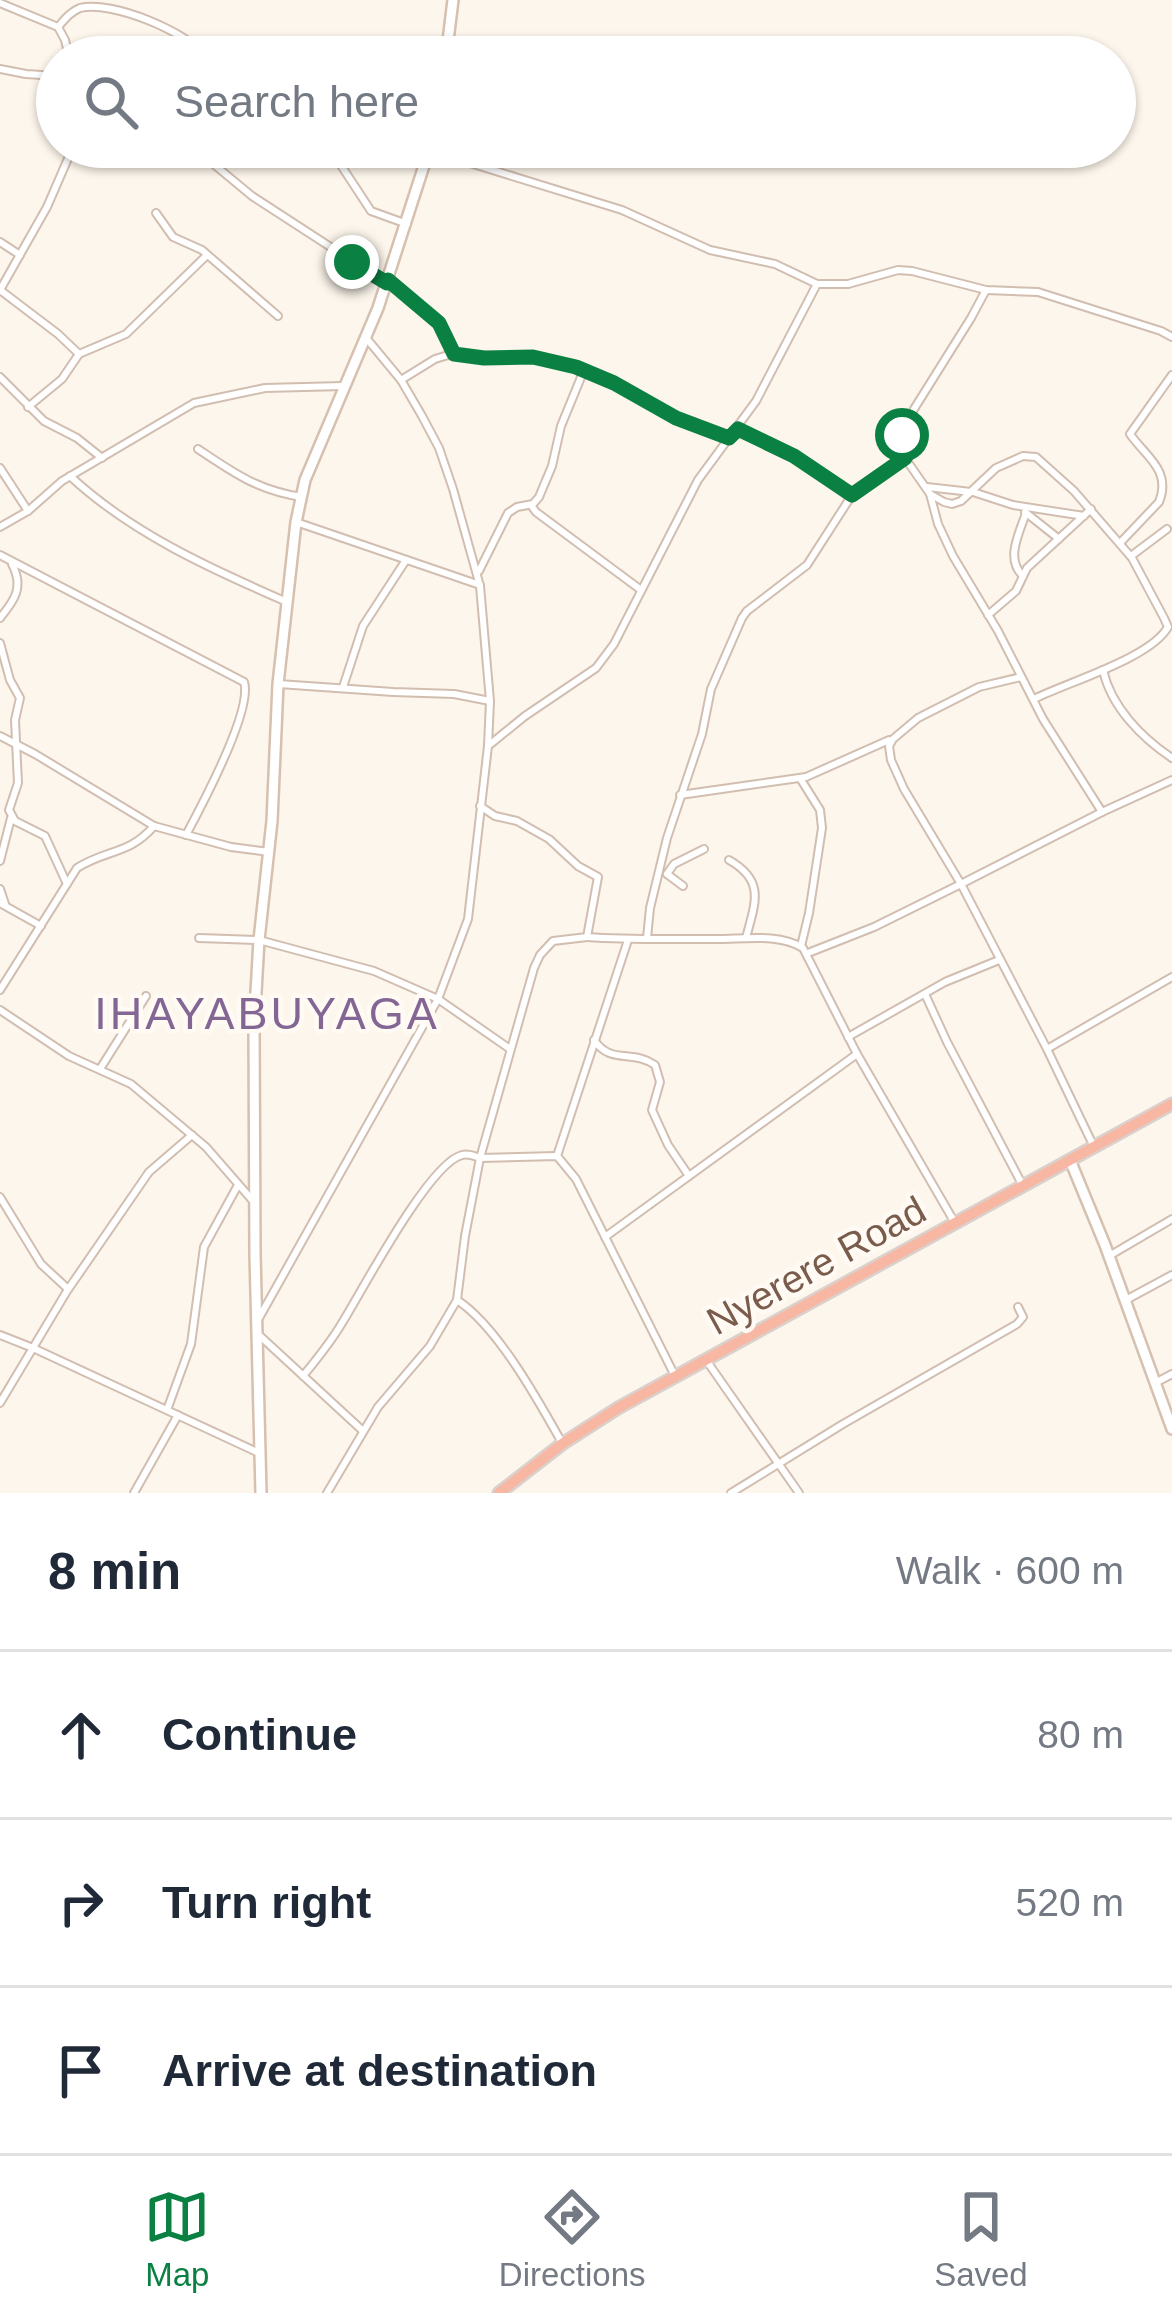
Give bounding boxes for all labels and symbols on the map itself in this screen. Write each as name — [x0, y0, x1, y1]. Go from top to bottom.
route end — [325, 235, 379, 289]
route start — [875, 408, 929, 462]
district label: IHAYABUYAGA — [94, 988, 440, 1039]
street label: Nyerere Road — [700, 1188, 933, 1343]

